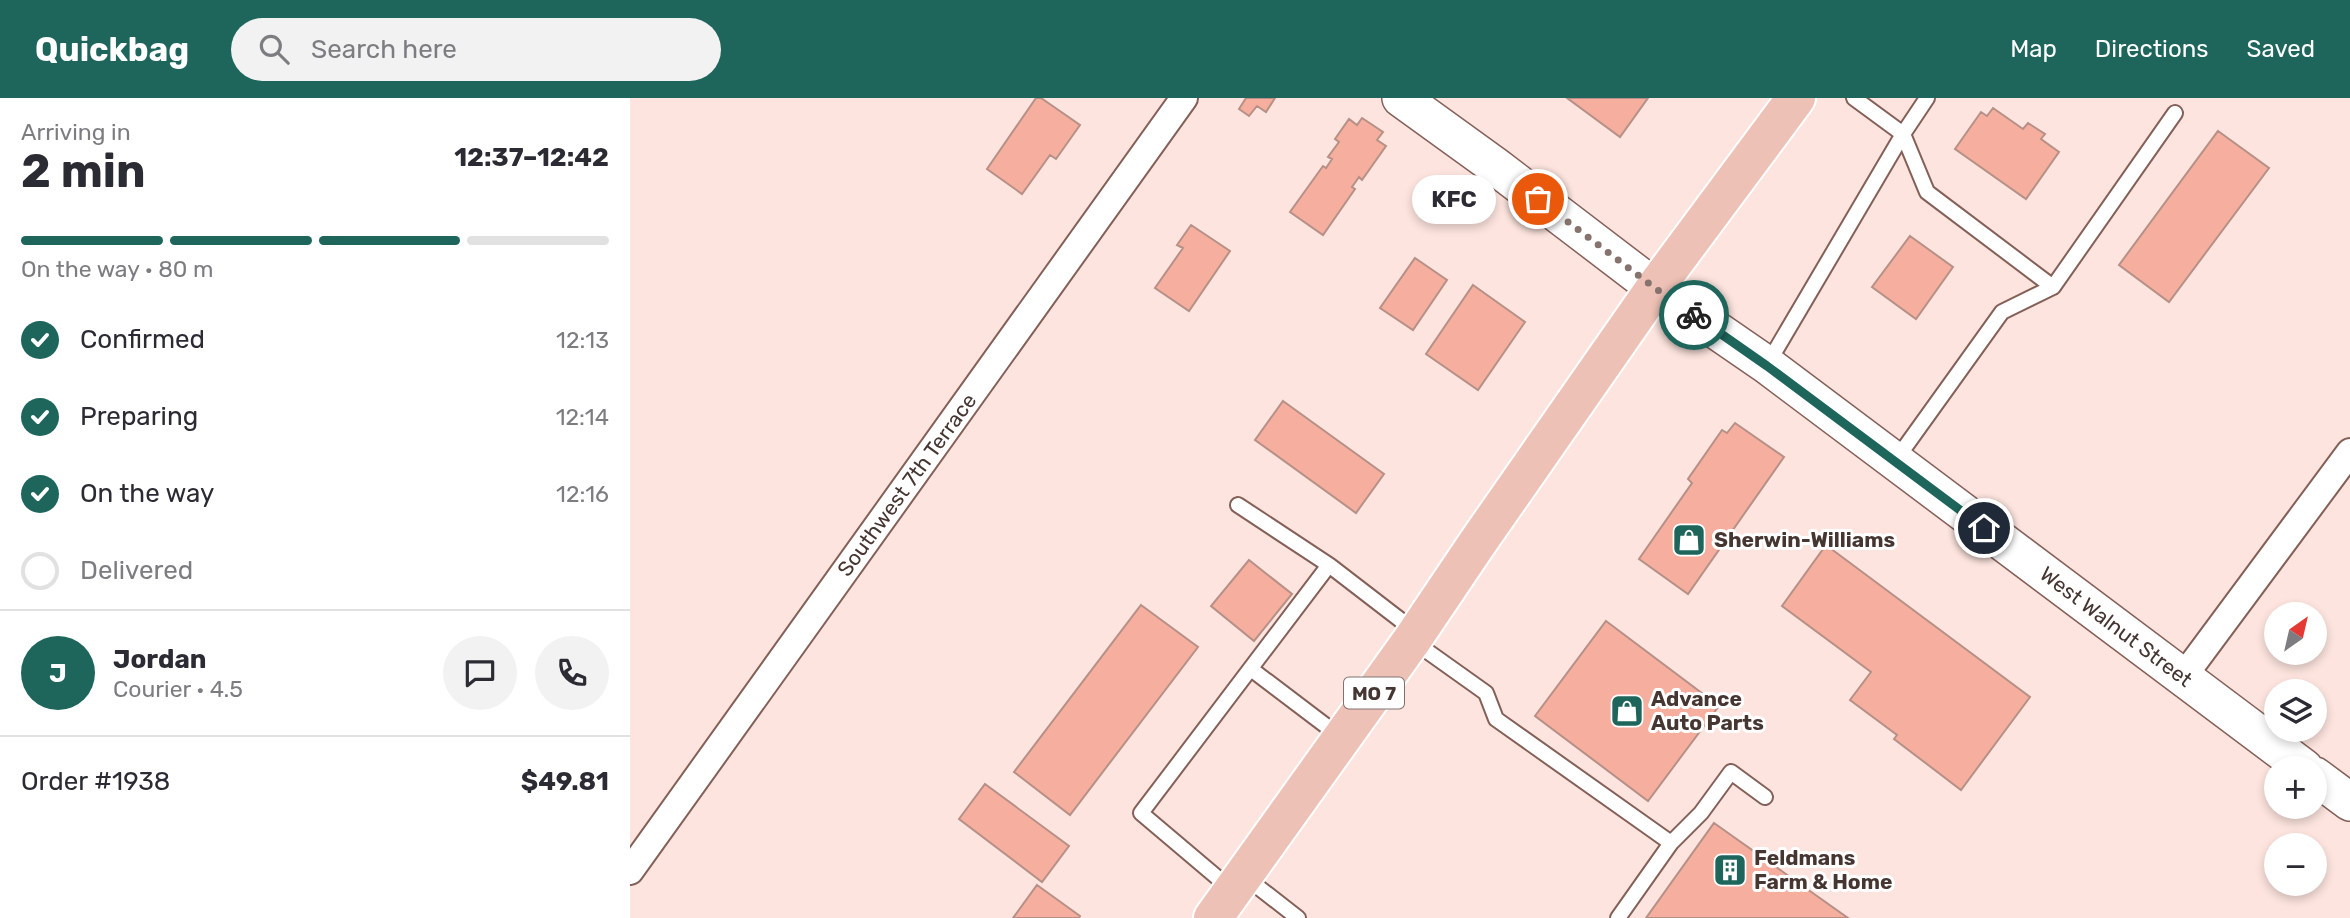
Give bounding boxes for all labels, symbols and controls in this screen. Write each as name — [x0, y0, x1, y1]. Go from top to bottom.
search box — [231, 18, 721, 81]
text: Quickbag — [35, 30, 189, 69]
icon: search — [255, 30, 293, 68]
text: Search here — [311, 34, 457, 65]
text: Map — [2010, 35, 2057, 63]
text: Directions — [2095, 35, 2208, 63]
text: Saved — [2246, 35, 2315, 63]
text: Arriving in — [21, 118, 131, 146]
text: 12:37–12:42 — [454, 142, 609, 173]
text: 2 min — [21, 144, 146, 199]
pin — [1508, 169, 1568, 229]
callout: KFC — [1412, 174, 1496, 224]
icon: bag — [1519, 180, 1557, 218]
text: KFC — [1431, 185, 1477, 213]
text: On the way · 80 m — [21, 255, 213, 283]
courier — [1659, 280, 1729, 350]
icon: bike — [1675, 296, 1713, 334]
icon: check — [21, 321, 59, 359]
text: Confirmed — [80, 324, 205, 355]
text: 12:13 — [556, 326, 609, 354]
street label: Southwest 7th Terrace — [832, 388, 981, 581]
icon: check — [21, 398, 59, 436]
text: Preparing — [80, 401, 198, 432]
text: 12:14 — [556, 403, 609, 431]
icon: check — [21, 475, 59, 513]
text: On the way — [80, 478, 214, 509]
text: 12:16 — [556, 480, 609, 508]
pin — [1954, 498, 2014, 558]
icon: home — [1965, 509, 2003, 547]
shop icon: Sherwin-Williams — [1670, 521, 1708, 559]
place label: Sherwin-Williams — [1714, 527, 1895, 552]
text: Delivered — [80, 555, 193, 586]
street label: West Walnut Street — [2035, 561, 2197, 692]
north arrow — [2264, 602, 2328, 665]
map controls — [2264, 602, 2327, 896]
button: chat — [443, 636, 517, 710]
button: phone — [535, 636, 609, 710]
text: Jordan — [113, 644, 206, 675]
text: J — [49, 658, 67, 689]
text: Courier · 4.5 — [113, 675, 243, 703]
road number: MO 7 — [1344, 678, 1404, 708]
button: layers — [2264, 679, 2327, 742]
place label: Advance Auto Parts — [1651, 686, 1764, 735]
shop icon: Advance Auto Parts — [1608, 692, 1646, 730]
button: + — [2264, 756, 2327, 819]
text: Order #1938 — [21, 766, 170, 797]
text: $49.81 — [521, 766, 609, 797]
button: − — [2264, 833, 2327, 896]
place label: Feldmans Farm & Home — [1754, 845, 1892, 894]
building icon: Feldmans Farm & Home — [1711, 851, 1749, 889]

